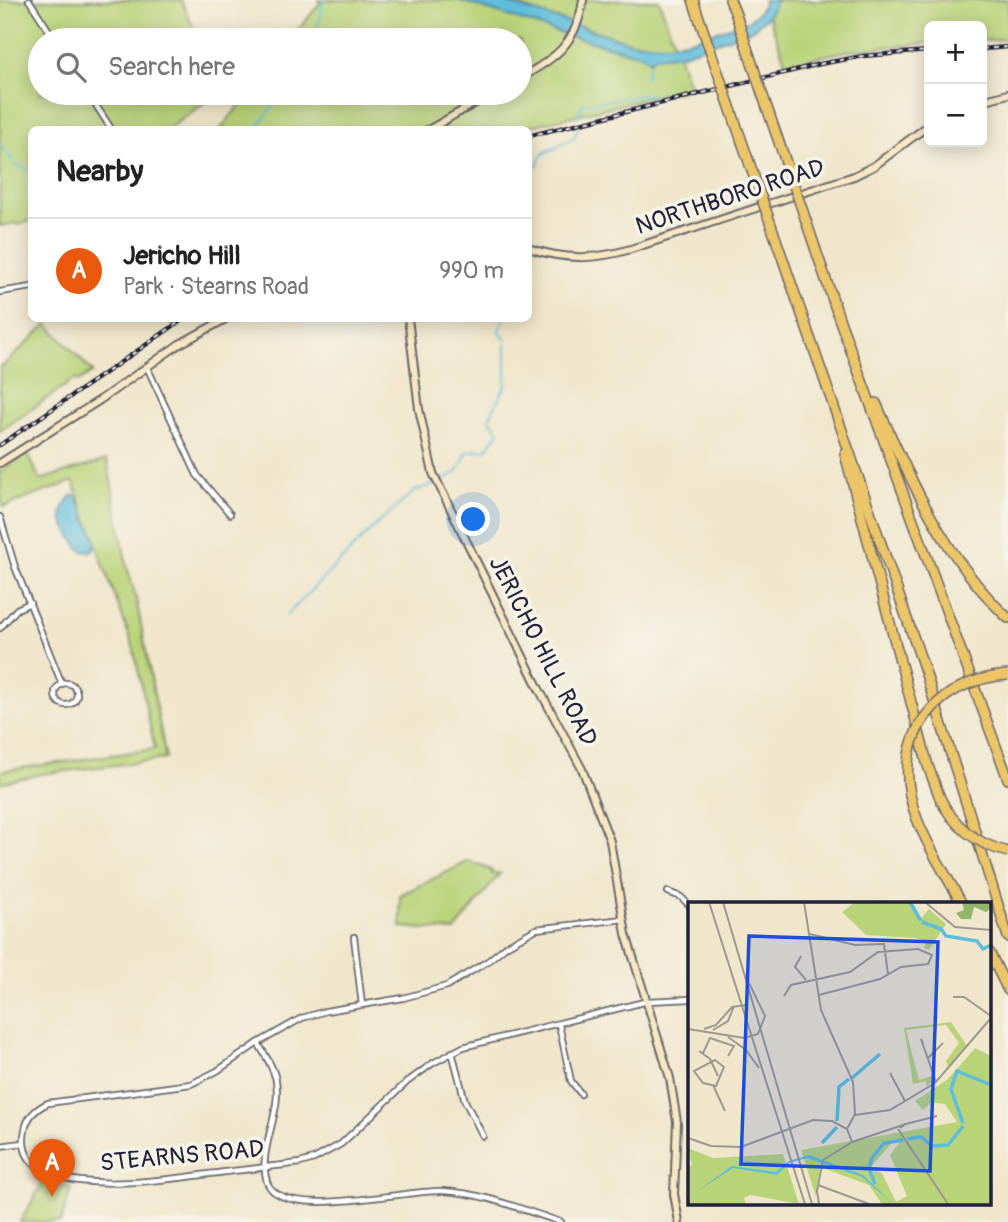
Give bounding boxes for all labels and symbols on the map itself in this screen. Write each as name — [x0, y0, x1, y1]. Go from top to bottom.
street label: NORTHBORO ROAD — [632, 153, 828, 241]
your location — [456, 502, 490, 536]
street label: JERICHO HILL ROAD — [483, 551, 603, 751]
inset map — [688, 902, 990, 1204]
street label: STEARNS ROAD — [99, 1134, 265, 1178]
pin: A — [29, 1139, 75, 1197]

